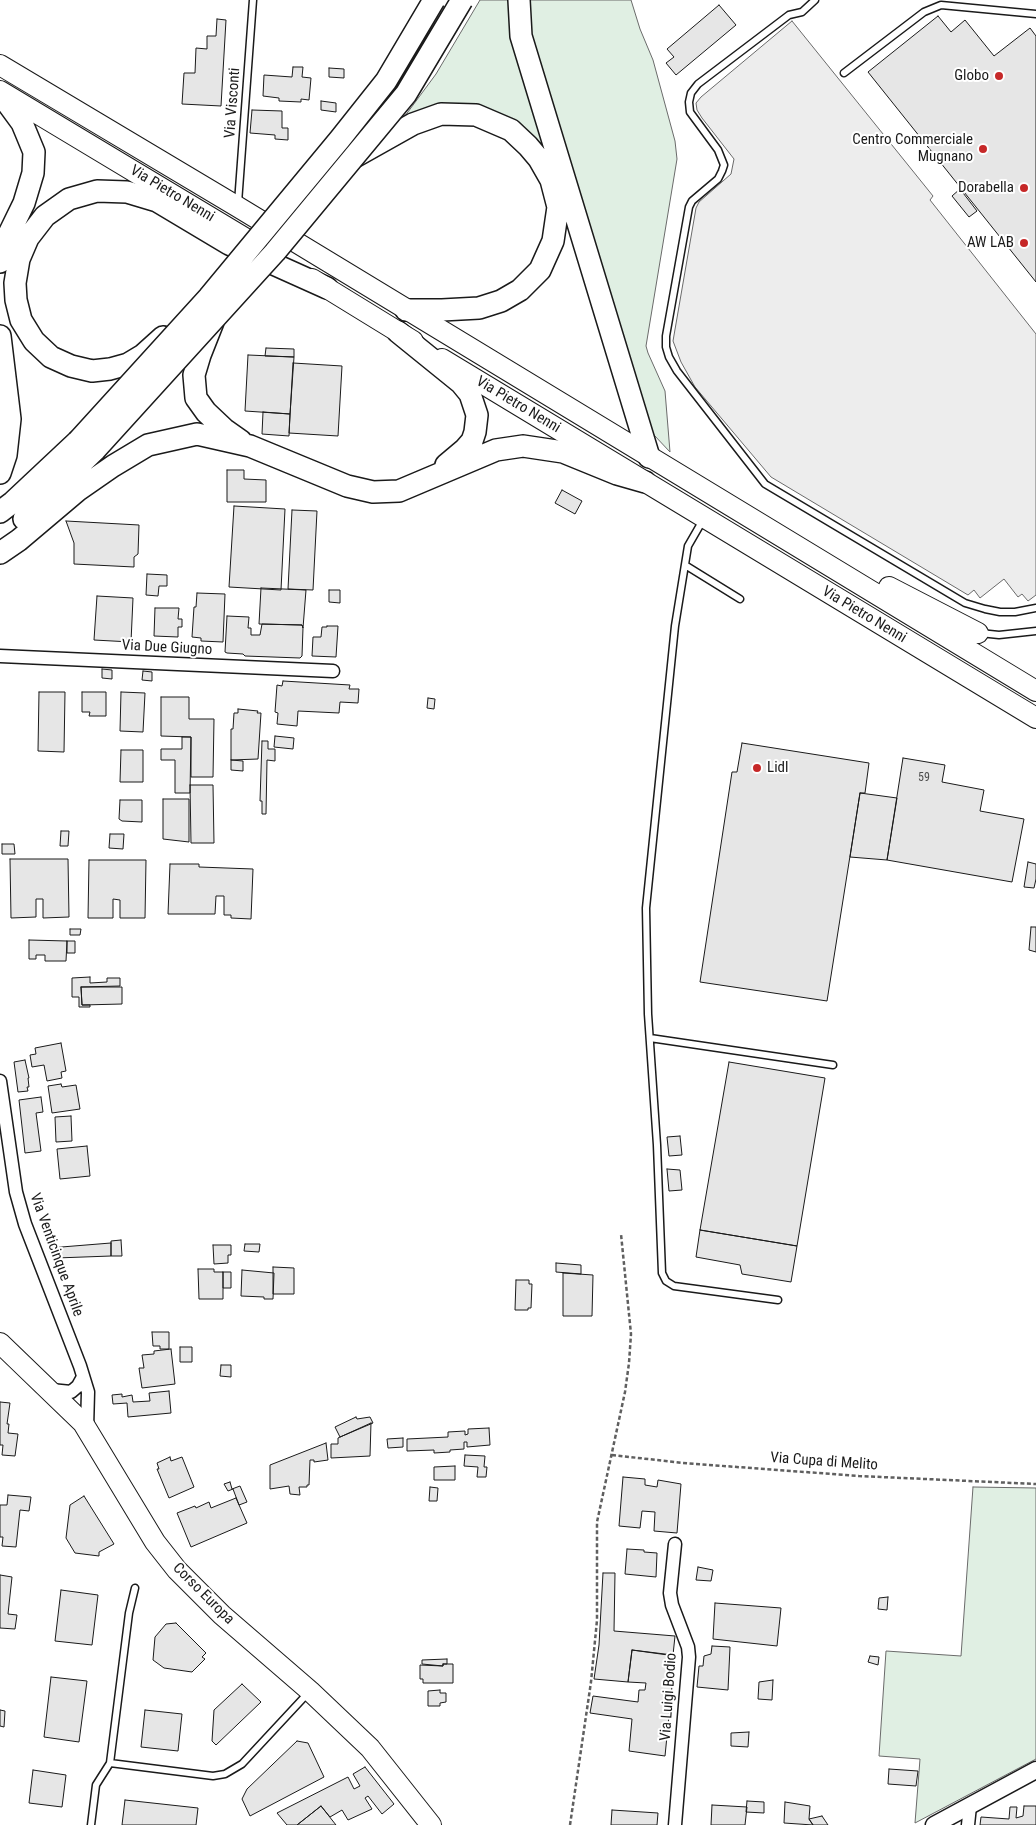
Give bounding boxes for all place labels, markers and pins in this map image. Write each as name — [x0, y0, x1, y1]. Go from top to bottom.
place label: Globo — [954, 67, 989, 85]
marker: Globo — [993, 70, 1005, 82]
place label: Centro Commerciale Mugnano — [852, 131, 973, 166]
marker: Centro Commerciale Mugnano — [977, 143, 989, 155]
place label: Dorabella — [958, 179, 1014, 197]
marker: Dorabella — [1018, 182, 1030, 194]
place label: AW LAB — [967, 234, 1014, 252]
marker: AW LAB — [1018, 237, 1030, 249]
place label: Lidl — [767, 759, 788, 777]
marker: Lidl — [751, 762, 763, 774]

